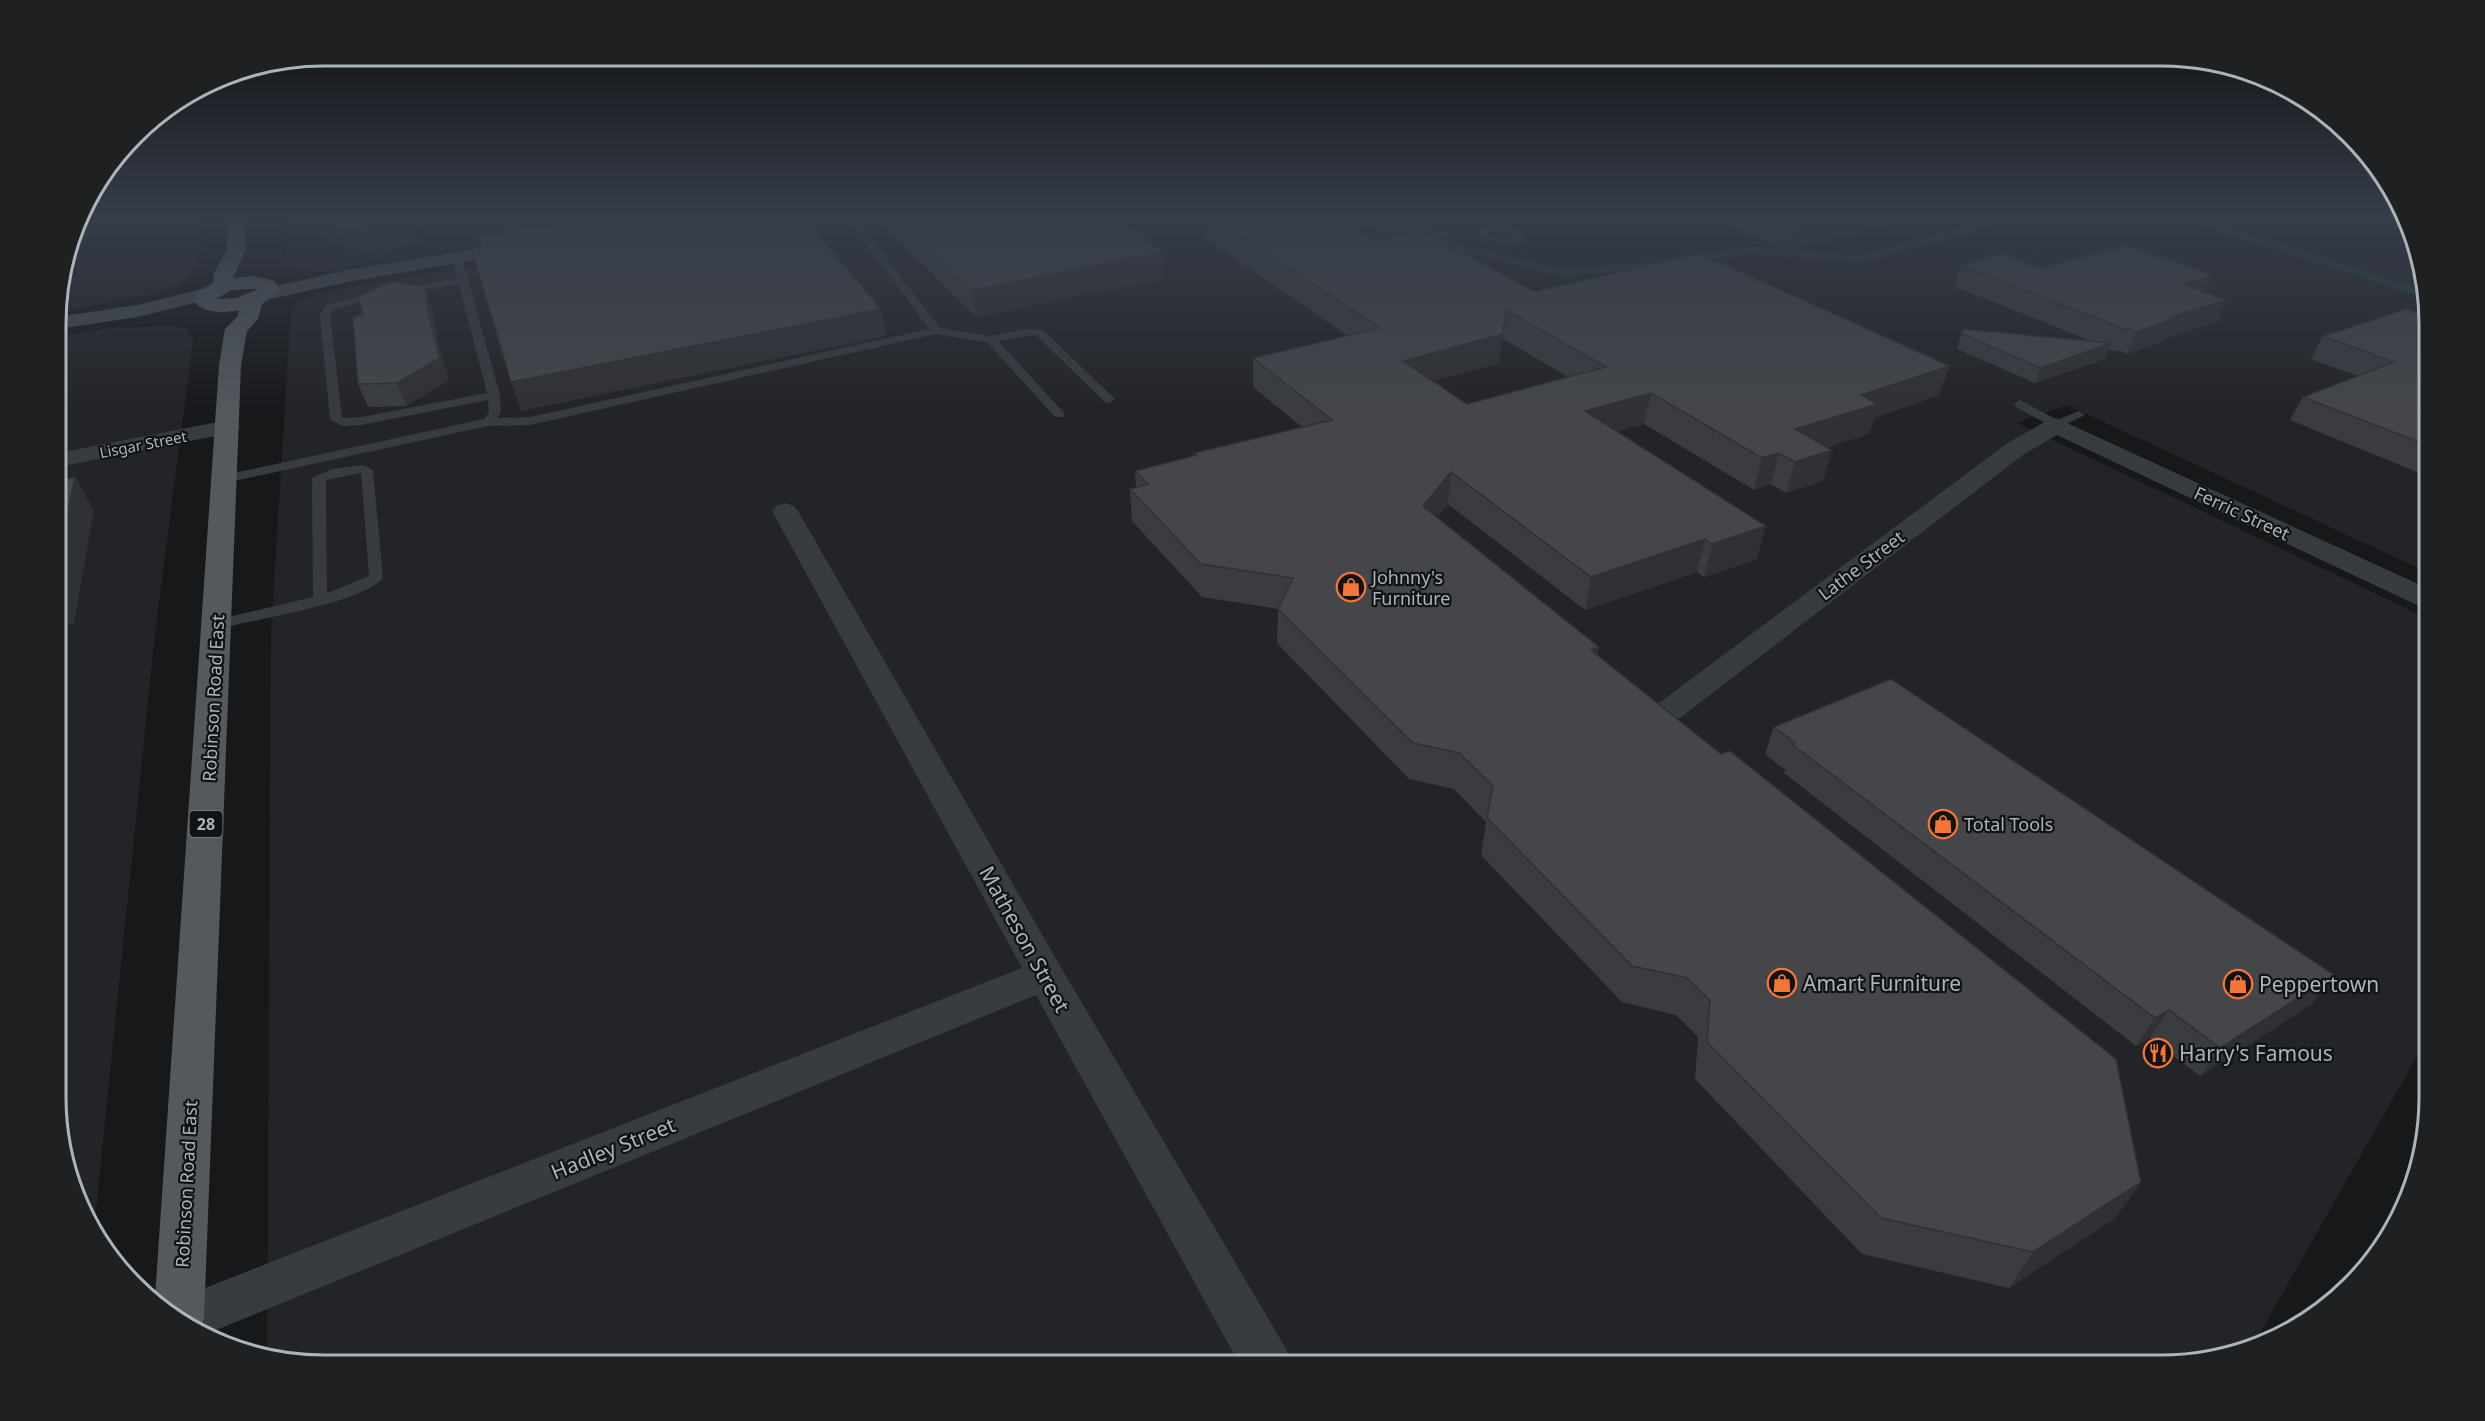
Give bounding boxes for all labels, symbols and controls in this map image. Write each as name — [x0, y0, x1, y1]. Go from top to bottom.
street label: Lisgar Street — [98, 426, 189, 462]
street label: Ferric Street — [2190, 480, 2294, 546]
street label: Lathe Street — [1813, 524, 1909, 605]
place label: Johnny's Furniture — [1370, 565, 1451, 610]
shop icon: Johnny's Furniture — [1335, 571, 1367, 603]
street label: Robinson Road East — [197, 613, 229, 782]
shop icon: Total Tools — [1927, 808, 1959, 840]
road number: 28 — [190, 811, 222, 837]
place label: Total Tools — [1964, 812, 2053, 836]
street label: Matheson Street — [973, 861, 1077, 1017]
shop icon: Amart Furniture — [1766, 967, 1798, 999]
shop icon: Peppertown — [2222, 968, 2254, 1000]
place label: Amart Furniture — [1803, 969, 1961, 997]
place label: Peppertown — [2259, 970, 2379, 998]
restaurant icon: Harry's Famous — [2142, 1037, 2174, 1069]
place label: Harry's Famous — [2179, 1039, 2333, 1067]
street label: Robinson Road East — [170, 1099, 202, 1268]
street label: Hadley Street — [547, 1110, 680, 1186]

